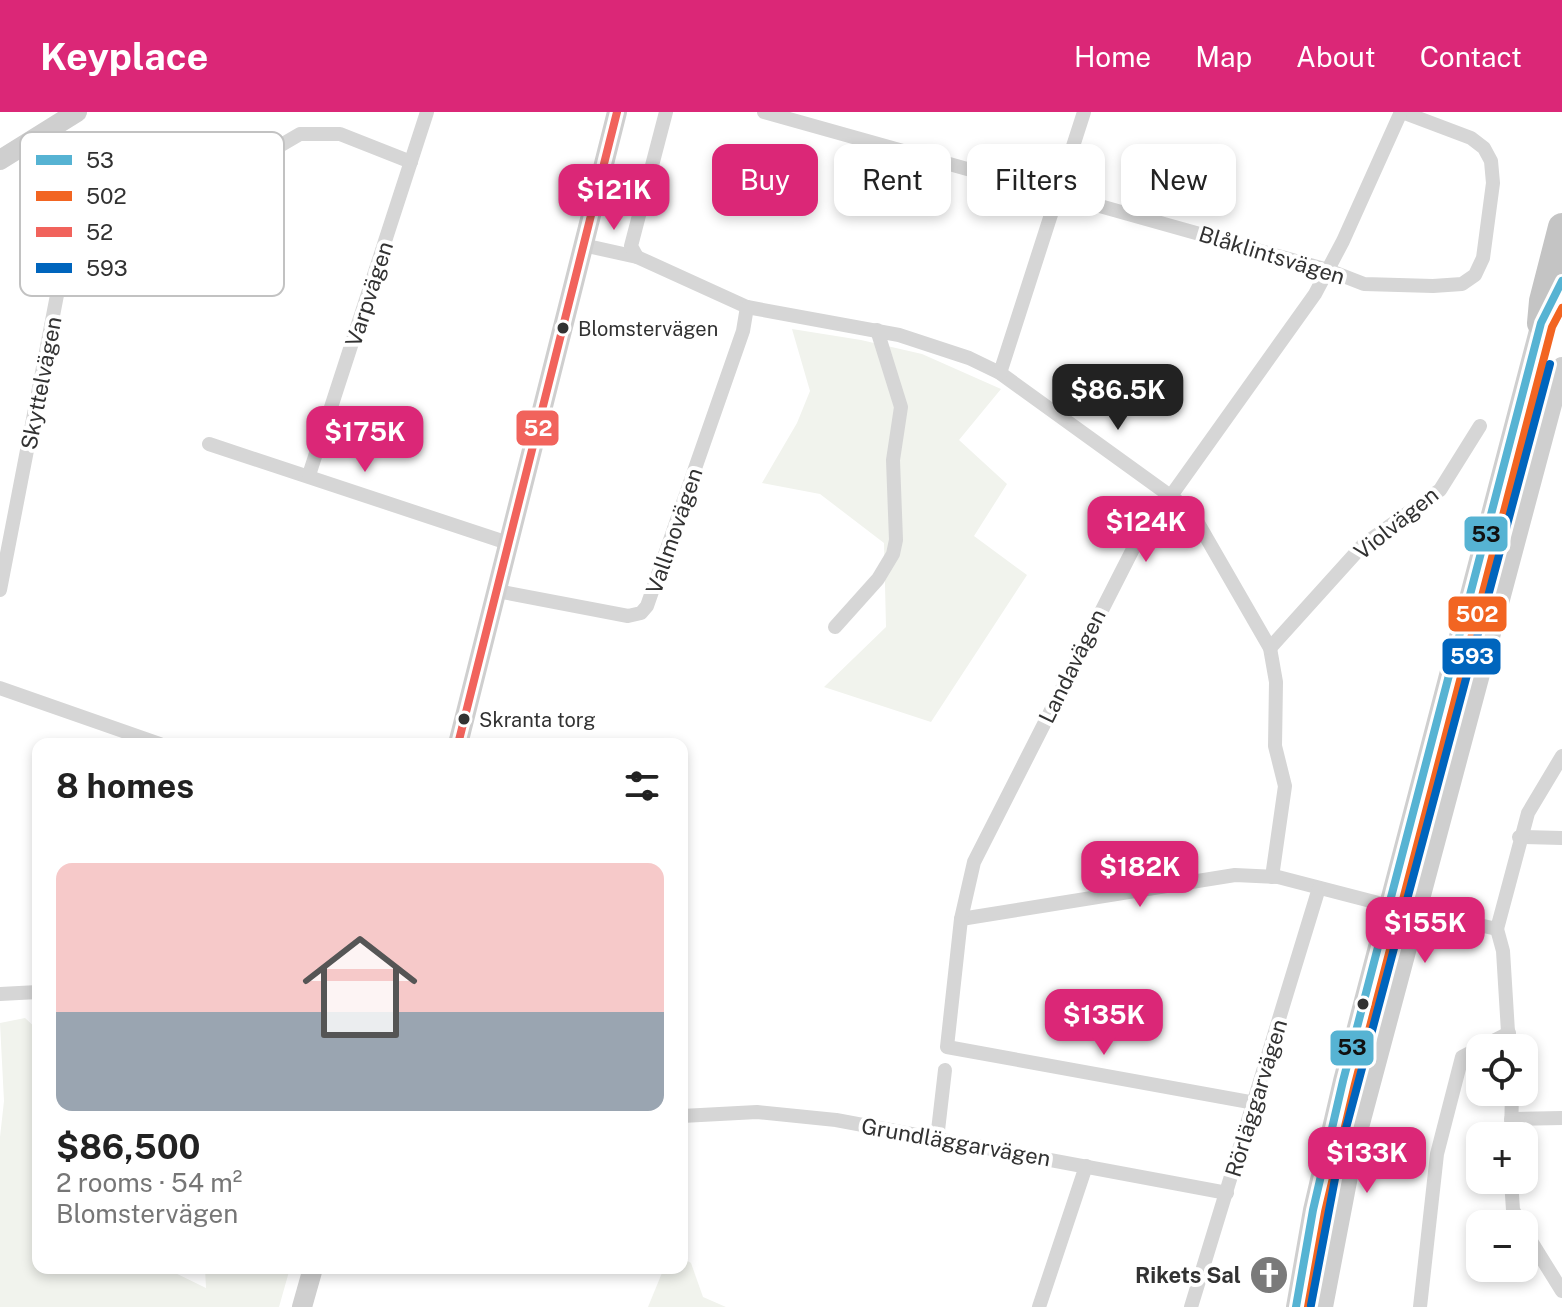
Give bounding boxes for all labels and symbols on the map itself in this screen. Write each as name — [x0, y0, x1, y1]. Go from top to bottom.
legend — [20, 132, 284, 296]
text: 53 — [86, 147, 114, 173]
pin: $121K — [558, 164, 670, 232]
text: 502 — [86, 183, 127, 209]
text: 52 — [86, 219, 113, 245]
street label: Blåklintsvägen — [1196, 220, 1348, 290]
street label: Varpvägen — [340, 238, 398, 350]
text: 593 — [86, 255, 128, 281]
street label: Skyttelvägen — [15, 314, 67, 452]
place label: Blomstervägen — [578, 317, 718, 341]
marker: Blomstervägen — [555, 320, 571, 336]
pin: $86.5K — [1053, 364, 1183, 432]
pin: $175K — [309, 406, 421, 474]
line badge: 52 — [515, 409, 560, 447]
text: 52 — [524, 415, 552, 441]
street label: Vallmovägen — [640, 465, 708, 597]
street label: Violvägen — [1349, 481, 1443, 565]
pin: $124K — [1090, 496, 1202, 564]
line badge: 53 — [1463, 515, 1509, 553]
text: 53 — [1471, 521, 1501, 547]
line badge: 502 — [1447, 595, 1508, 633]
text: 502 — [1456, 601, 1499, 627]
street label: Landavägen — [1033, 605, 1111, 727]
line badge: 593 — [1441, 637, 1502, 676]
text: 593 — [1450, 643, 1494, 669]
place label: Skranta torg — [479, 708, 596, 732]
marker: Skranta torg — [456, 711, 472, 727]
pin: $182K — [1084, 841, 1196, 909]
pin: $155K — [1369, 897, 1481, 965]
pin: $135K — [1048, 989, 1160, 1057]
unlabelled marker — [1355, 996, 1371, 1012]
street label: Rörläggarvägen — [1220, 1016, 1292, 1180]
line badge: 53 — [1329, 1029, 1375, 1067]
text: 53 — [1337, 1034, 1367, 1060]
street label: Grundläggarvägen — [859, 1113, 1053, 1171]
pin: $133K — [1311, 1127, 1423, 1195]
church icon: Rikets Sal — [1248, 1254, 1290, 1296]
place label: Rikets Sal — [1135, 1262, 1241, 1288]

